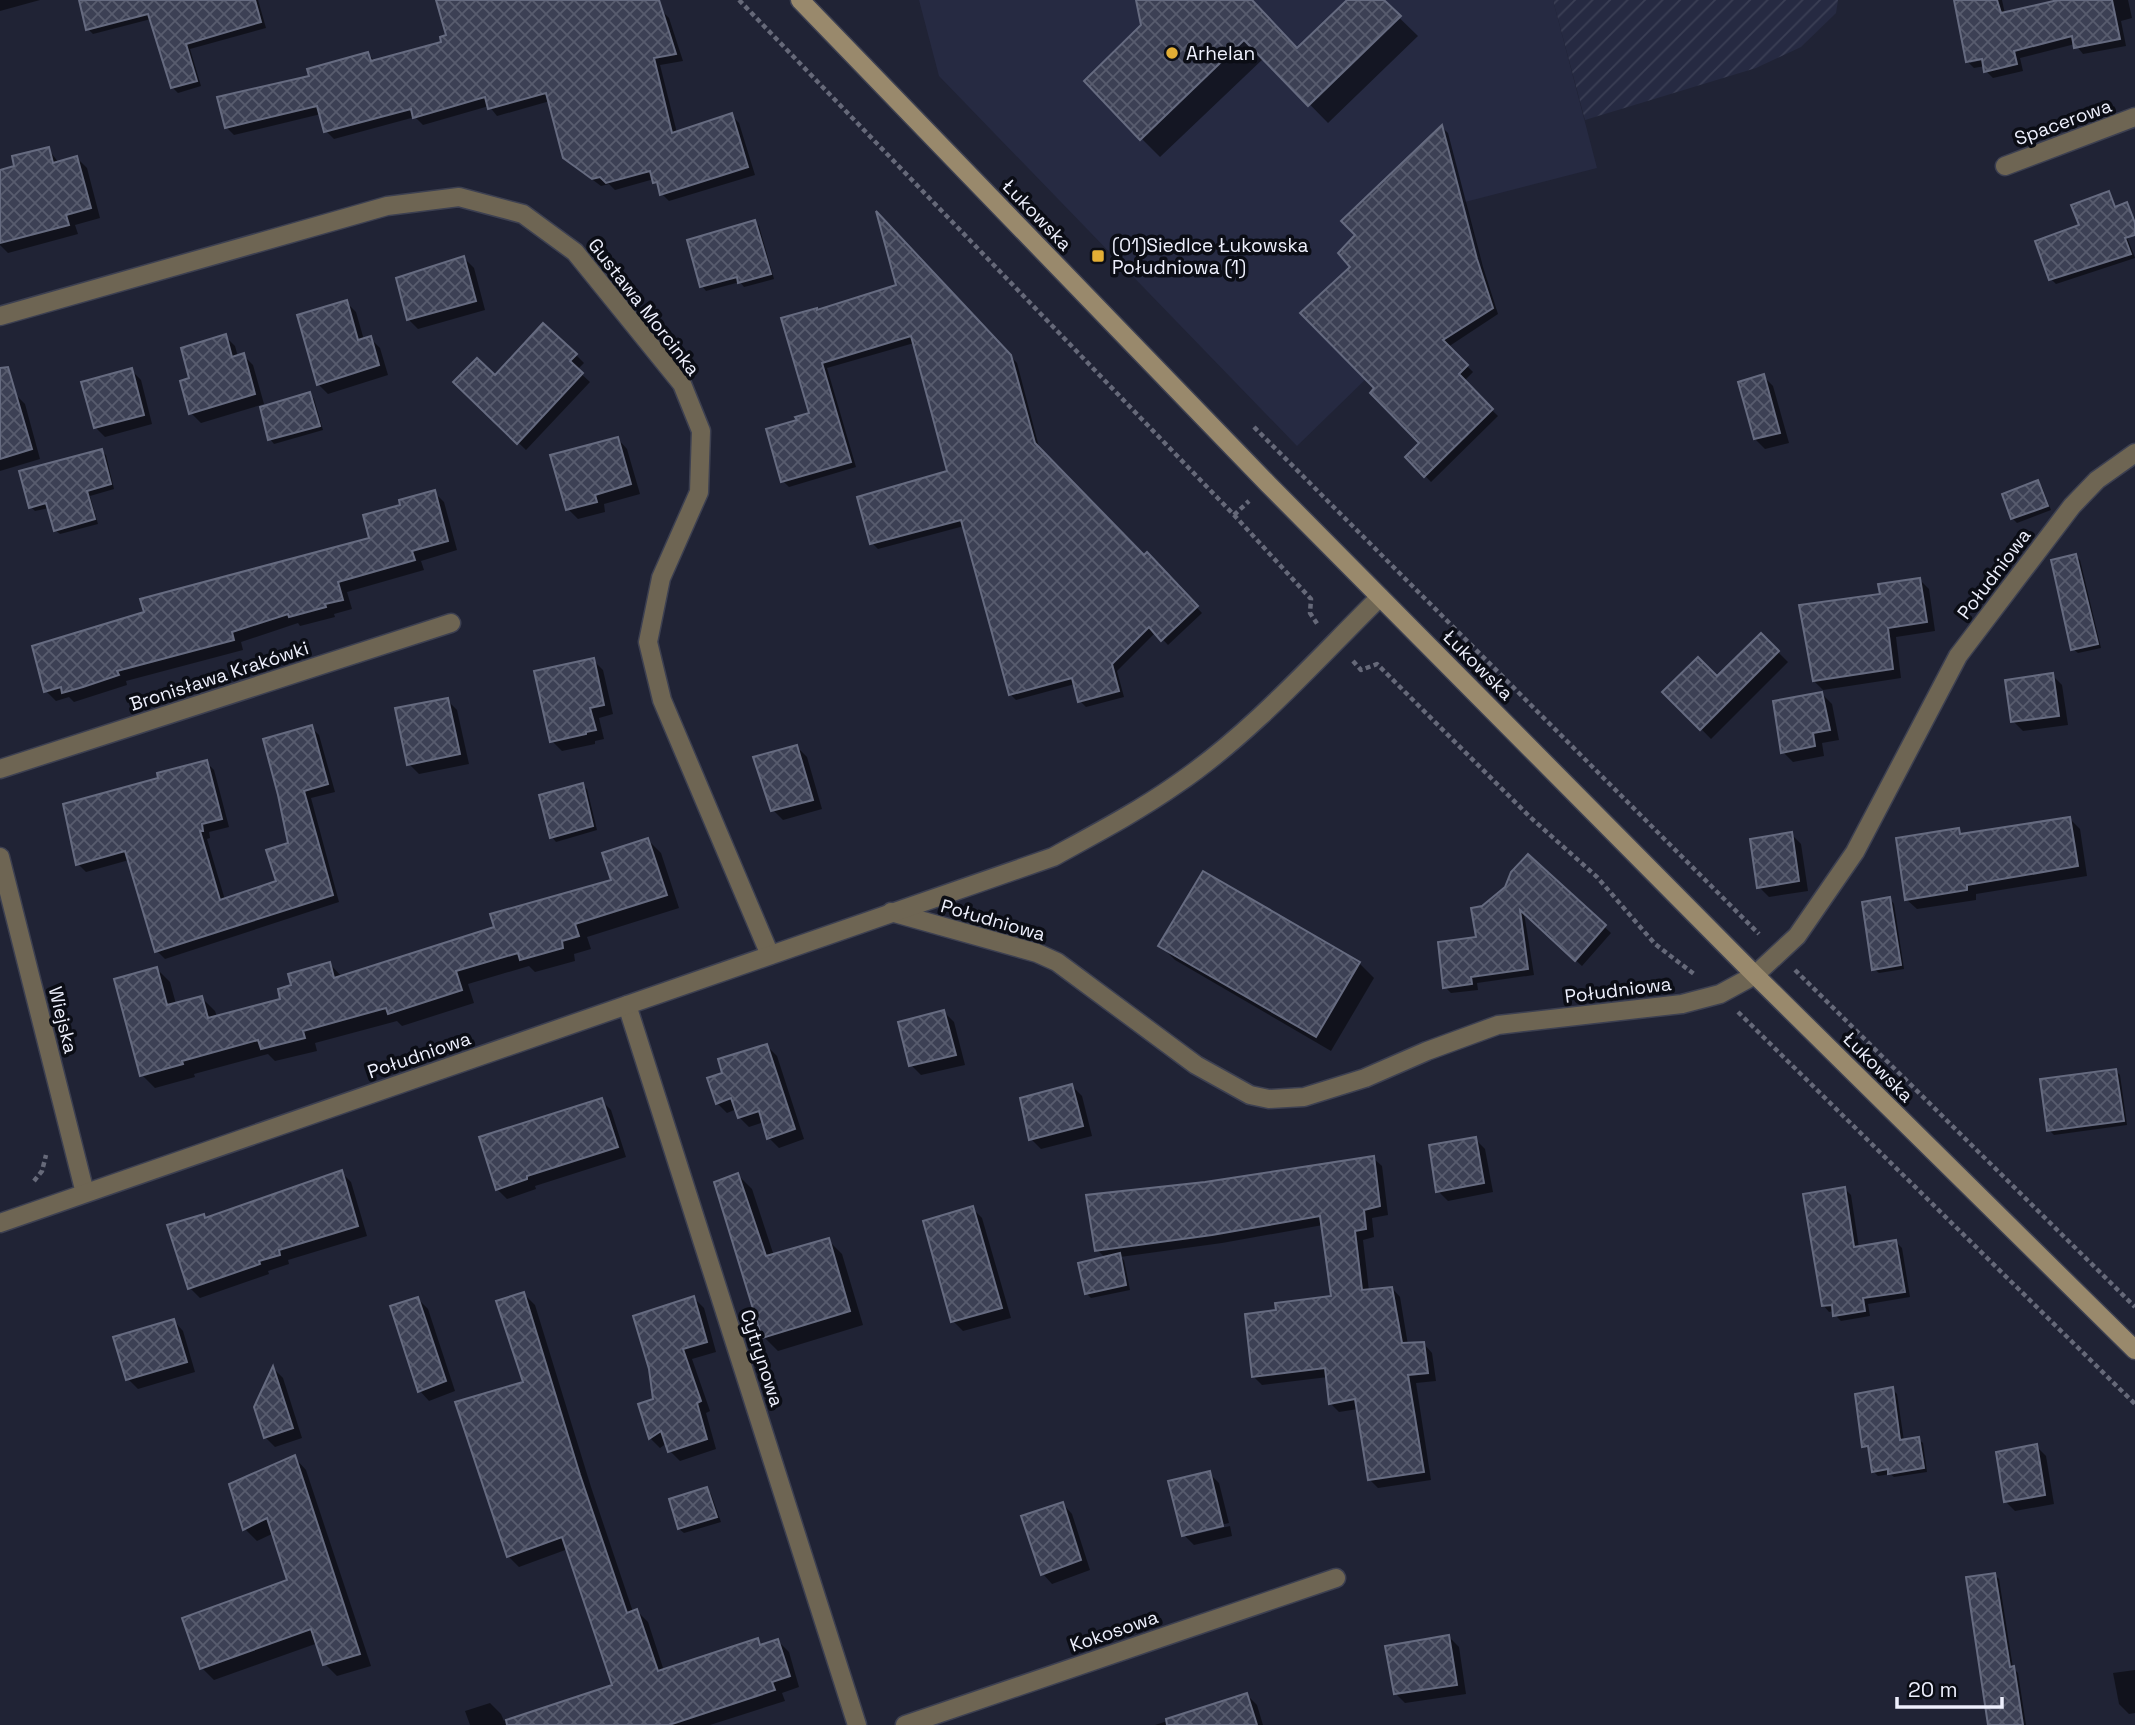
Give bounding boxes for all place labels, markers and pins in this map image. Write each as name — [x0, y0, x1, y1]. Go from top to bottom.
place label: Arhelan — [1186, 41, 1255, 66]
marker: Arhelan — [1164, 45, 1180, 61]
place label: (01)Siedlce Łukowska Południowa (1) — [1112, 233, 1309, 280]
marker: (01)Siedlce Łukowska Południowa (1) — [1090, 248, 1106, 264]

